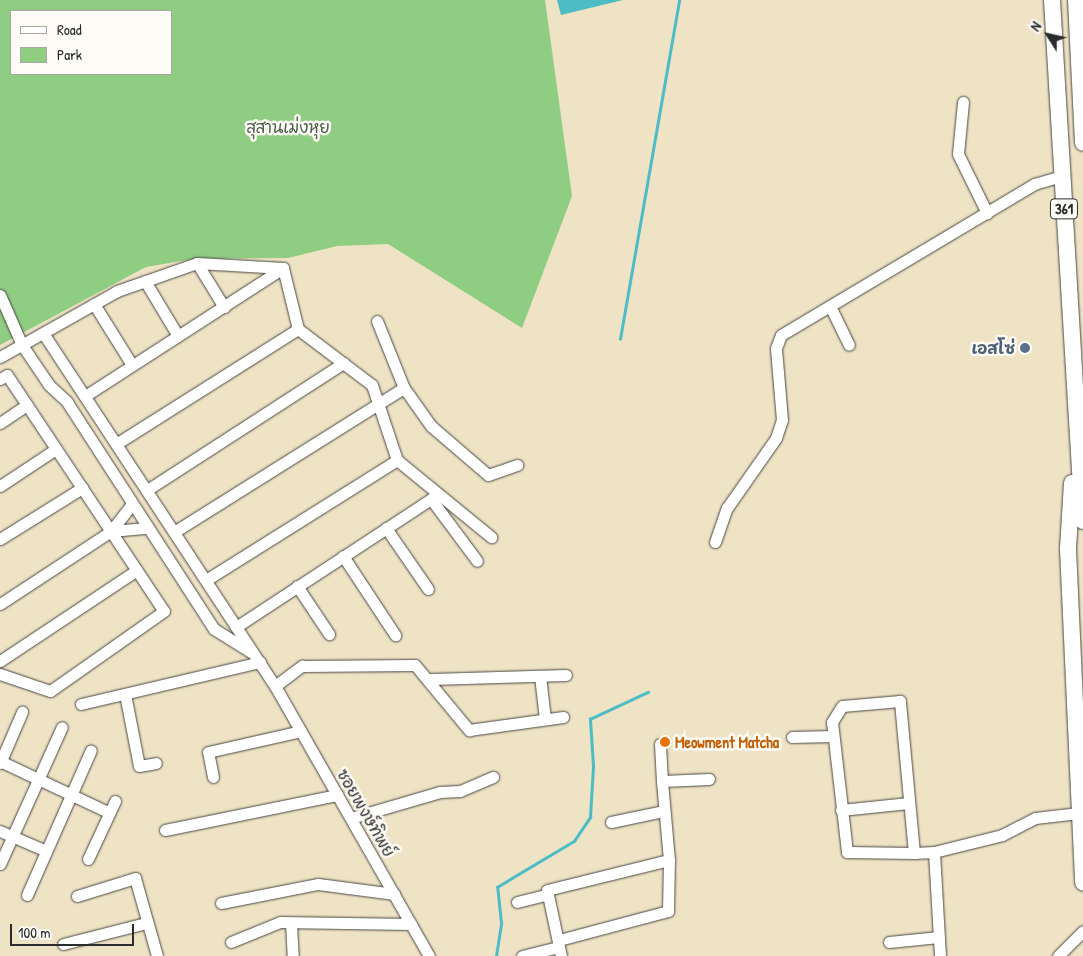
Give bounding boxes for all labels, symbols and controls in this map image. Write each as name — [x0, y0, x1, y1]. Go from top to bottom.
legend — [10, 10, 172, 75]
north arrow — [1023, 10, 1073, 60]
text: N — [1025, 18, 1045, 35]
text: Road — [57, 19, 82, 40]
text: Park — [57, 44, 82, 65]
park label: สุสานเม่งหุย — [246, 117, 330, 137]
road number: 361 — [1049, 196, 1079, 222]
place label: เอสโซ่ — [971, 338, 1015, 358]
marker: เอสโซ่ — [1019, 342, 1031, 354]
place label: Meowment Matcha — [675, 732, 779, 752]
marker: Meowment Matcha — [659, 736, 671, 748]
street label: ซอยพงษ์ทิพย์ — [333, 766, 399, 860]
scale bar — [12, 914, 136, 946]
text: 100 m — [18, 922, 51, 943]

